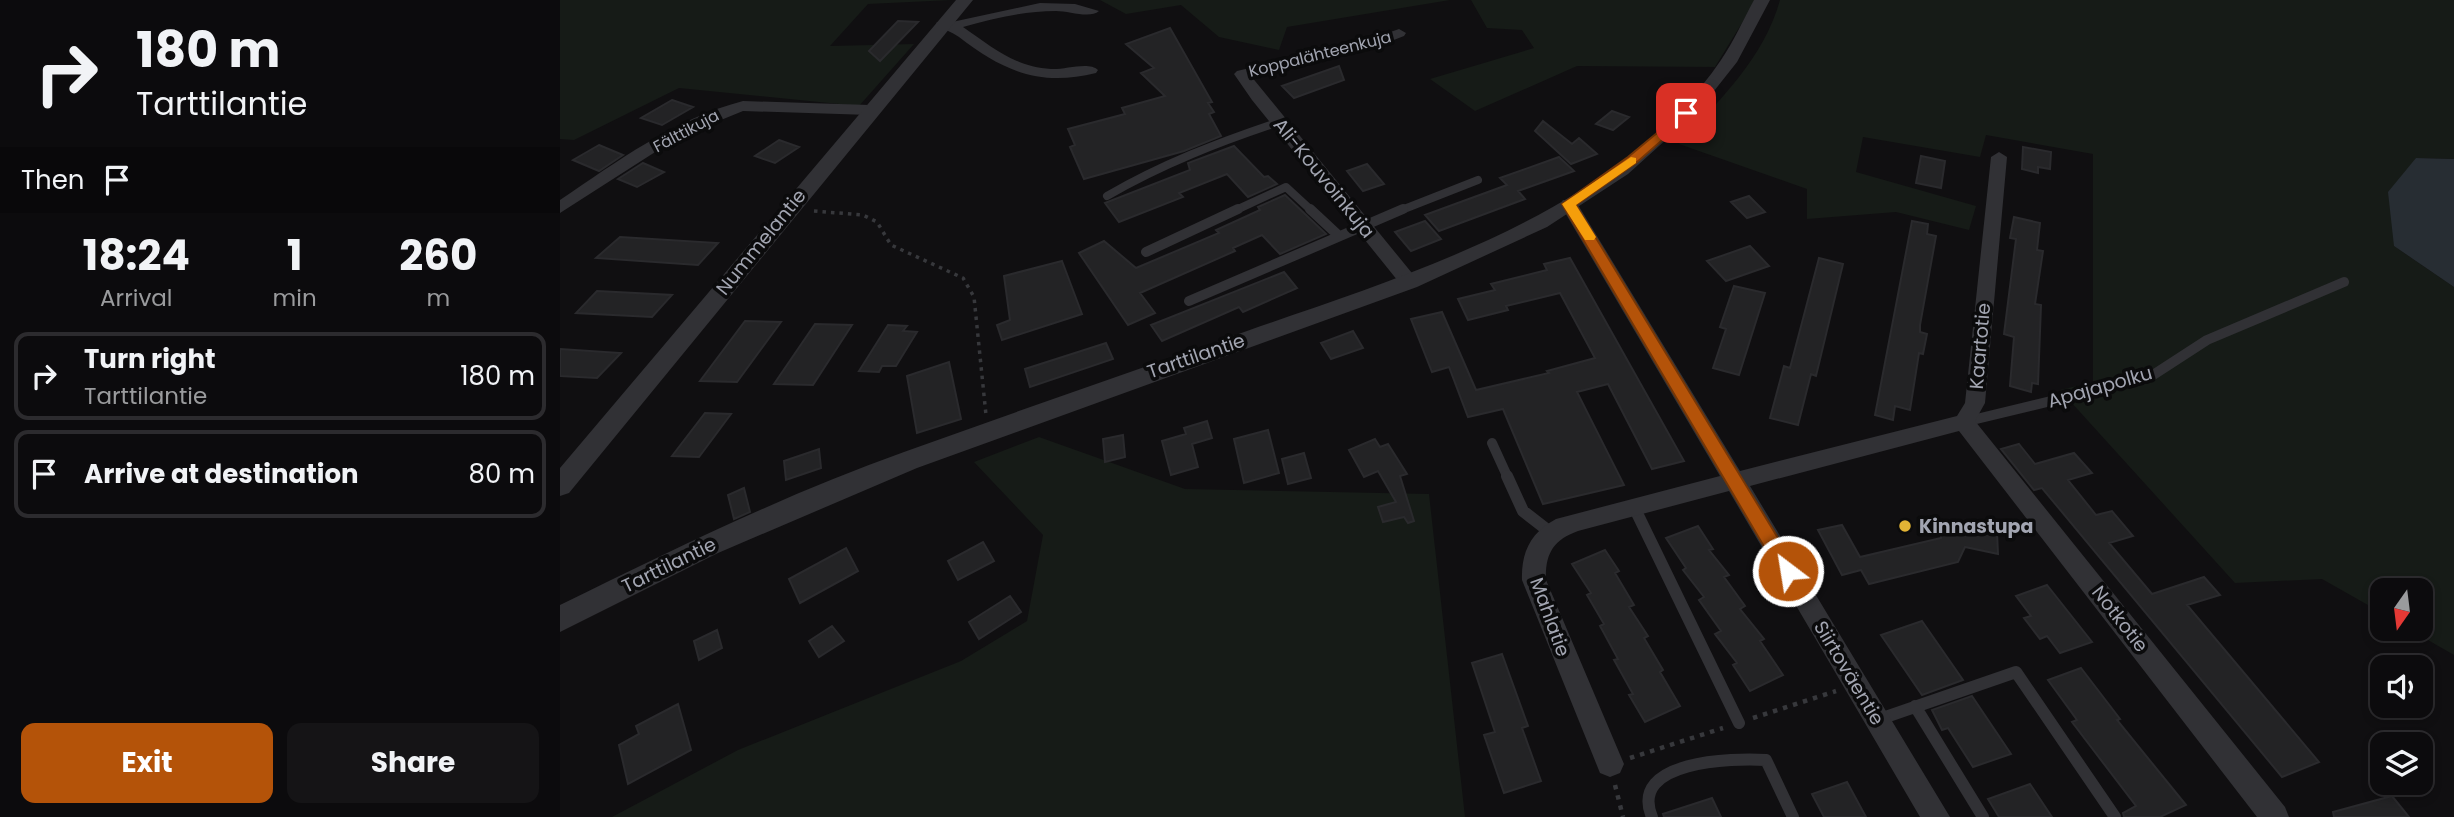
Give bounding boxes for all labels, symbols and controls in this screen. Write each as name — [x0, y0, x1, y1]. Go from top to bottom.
text: 180 m — [136, 16, 280, 84]
street label: Koppalähteenkuja — [1246, 25, 1394, 83]
icon: right — [21, 28, 112, 119]
text: Tarttilantie — [136, 81, 307, 126]
pin — [1656, 83, 1716, 143]
icon: arrive — [1667, 94, 1705, 132]
street label: Fälttikuja — [649, 104, 723, 158]
street label: Ali-Kouvoinkuja — [1267, 112, 1381, 244]
icon: arrive — [98, 161, 136, 199]
text: Then — [21, 162, 84, 198]
street label: Nummelantie — [710, 183, 812, 301]
text: 18:24 — [83, 226, 190, 285]
text: 1 — [287, 226, 303, 285]
text: 260 — [399, 226, 477, 285]
text: Arrival — [100, 282, 173, 314]
text: min — [273, 282, 317, 314]
text: m — [426, 282, 450, 314]
street label: Kaartotie — [1963, 302, 1997, 390]
street label: Tarttilantie — [1143, 327, 1249, 385]
text: Turn right — [84, 341, 216, 377]
icon: right — [25, 357, 63, 395]
text: 180 m — [460, 358, 535, 394]
street label: Apajapolku — [2045, 359, 2155, 415]
text: Tarttilantie — [84, 380, 207, 412]
icon: arrive — [25, 455, 63, 493]
text: Arrive at destination — [84, 456, 359, 492]
text: 80 m — [469, 456, 535, 492]
place label: Kinnastupa — [1919, 513, 2033, 540]
marker: Kinnastupa — [1897, 518, 1913, 534]
street label: Tarttilantie — [617, 531, 721, 599]
position arrow — [1751, 534, 1825, 608]
street label: Mahlatie — [1523, 574, 1577, 660]
north arrow — [2370, 578, 2432, 640]
map controls — [2370, 578, 2433, 795]
street label: Notkotie — [2085, 580, 2155, 658]
street label: Siirtoväentie — [1807, 616, 1891, 730]
button: sound — [2370, 655, 2433, 718]
button: Exit — [21, 723, 273, 803]
button: Share — [287, 723, 539, 803]
button: layers — [2370, 732, 2433, 795]

